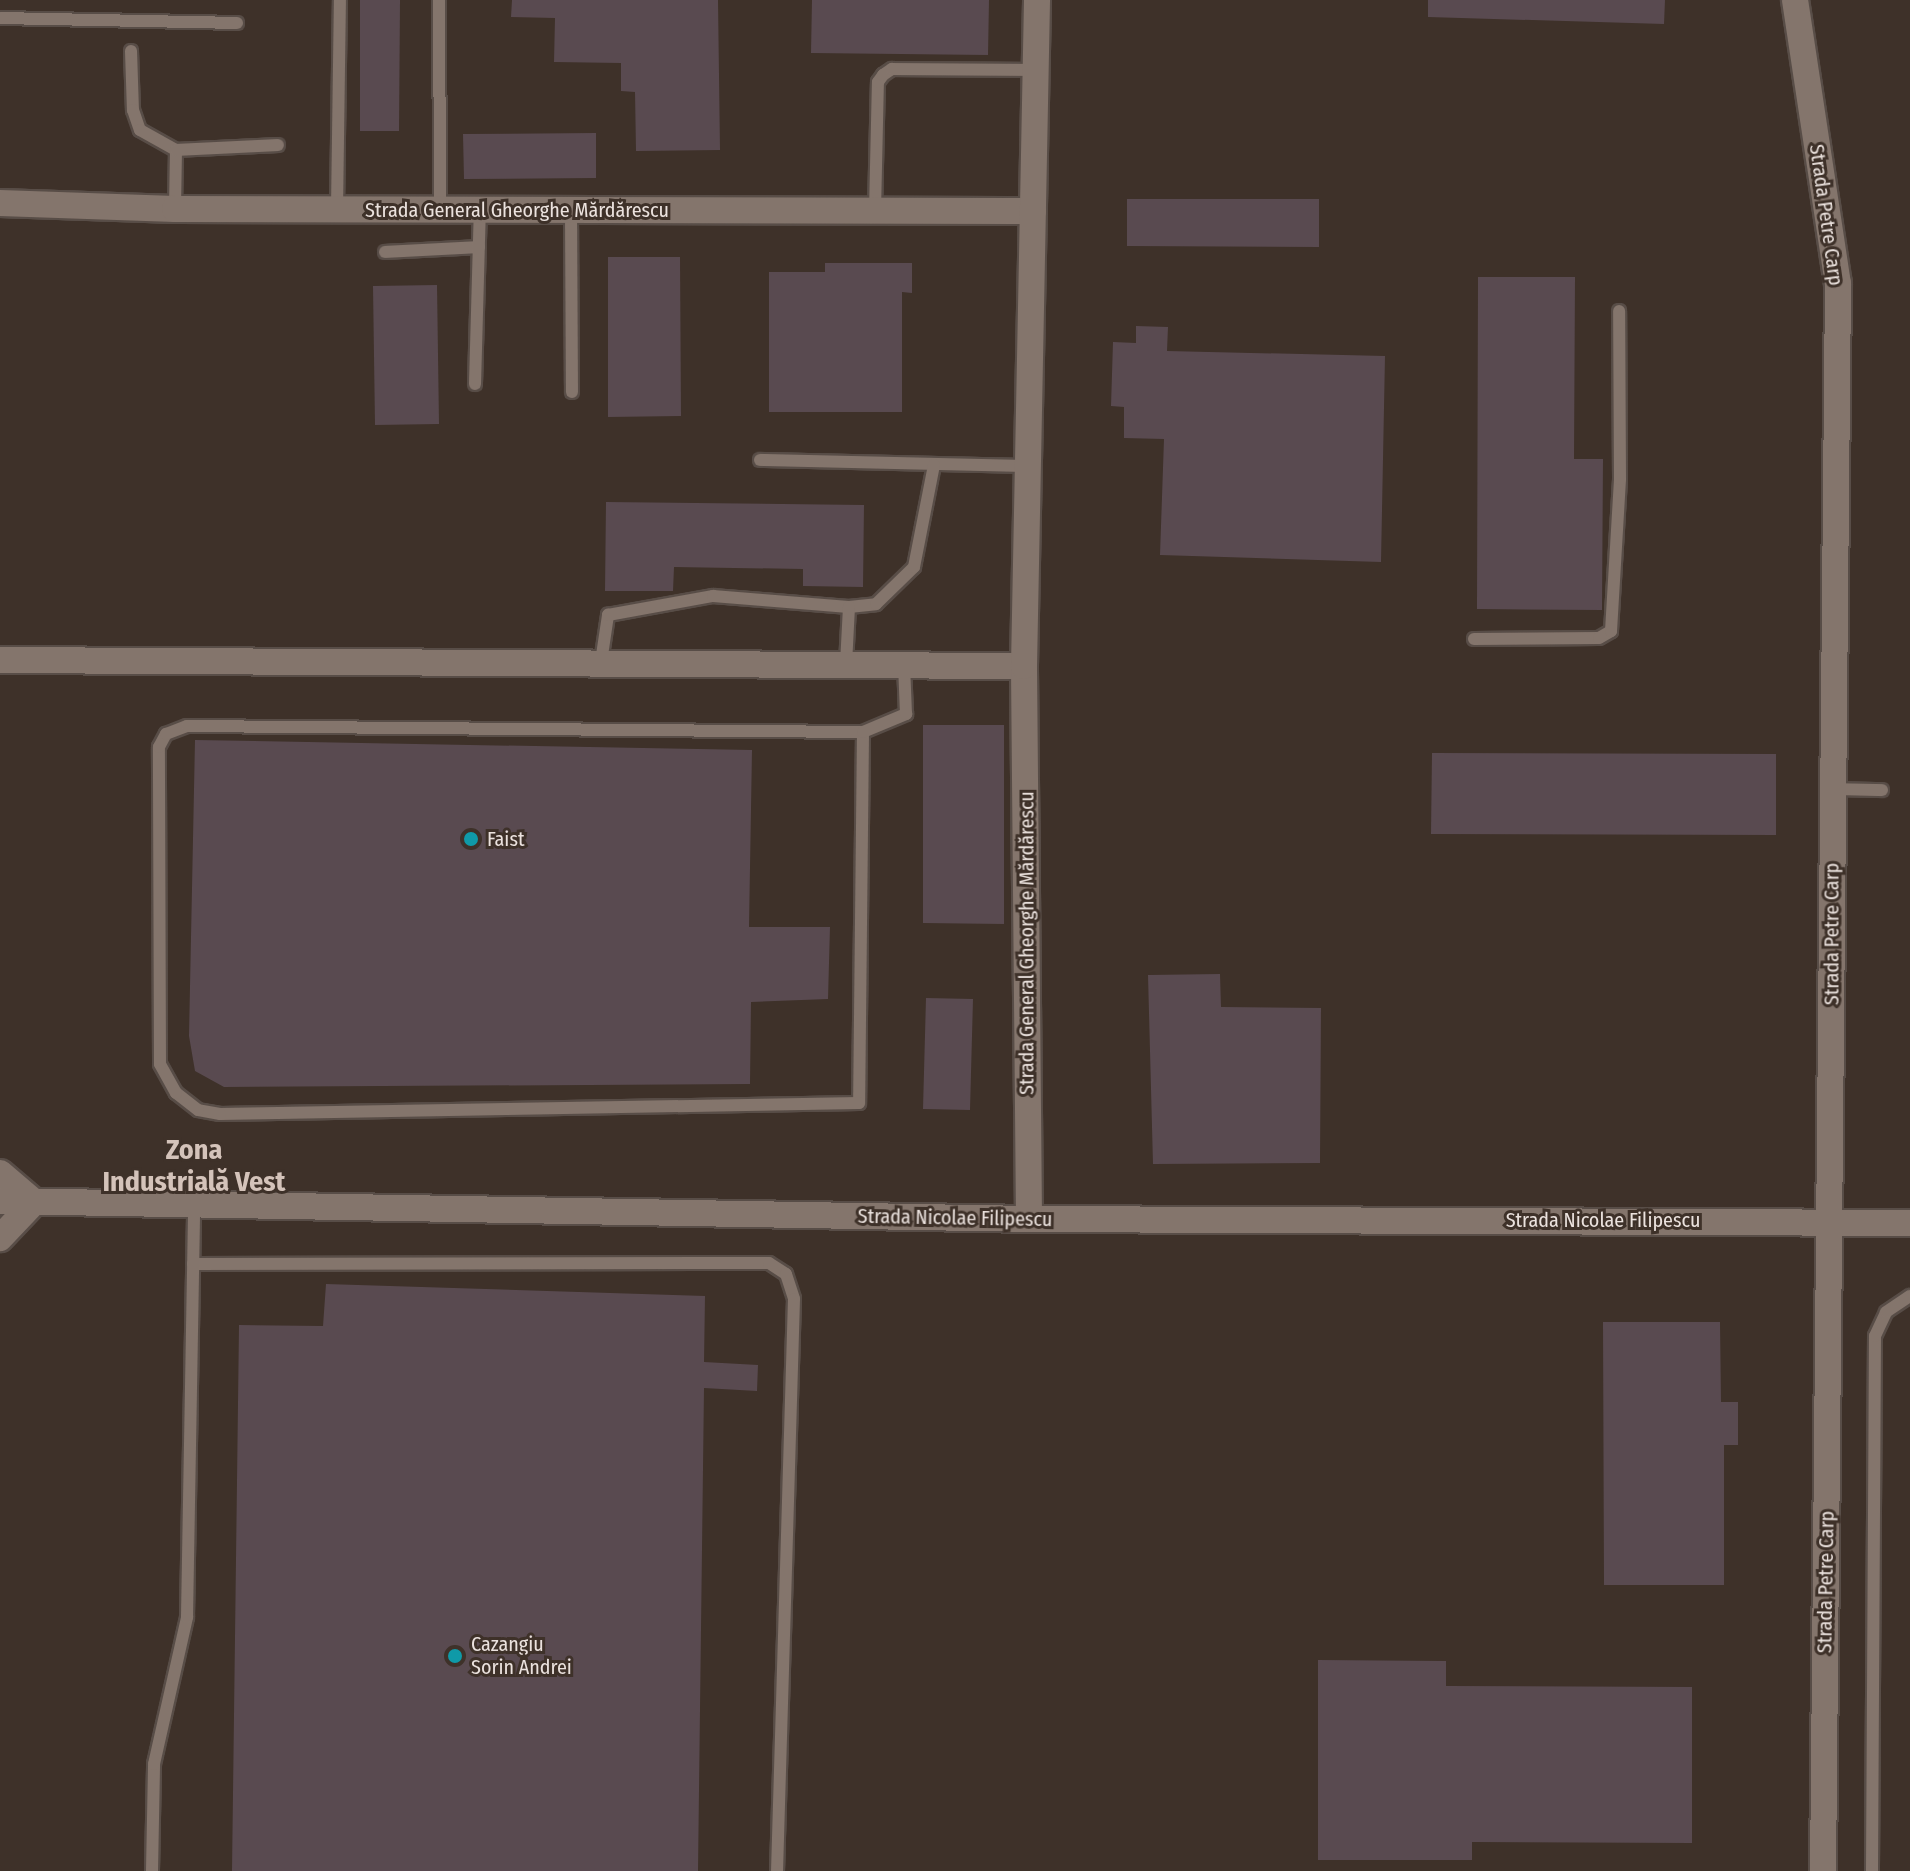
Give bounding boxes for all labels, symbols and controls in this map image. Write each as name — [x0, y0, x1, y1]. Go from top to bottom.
street label: Strada Petre Carp — [1804, 143, 1848, 287]
street label: Strada General Gheorghe Mărdărescu — [365, 198, 669, 222]
street label: Strada General Gheorghe Mărdărescu — [1015, 791, 1039, 1095]
place label: Faist — [487, 827, 524, 851]
marker: Faist — [462, 830, 480, 848]
street label: Strada Petre Carp — [1820, 863, 1844, 1005]
district label: Zona Industrială Vest — [103, 1133, 285, 1199]
street label: Strada Nicolae Filipescu — [857, 1204, 1053, 1232]
street label: Strada Nicolae Filipescu — [1506, 1208, 1700, 1232]
street label: Strada Petre Carp — [1813, 1511, 1839, 1653]
place label: Cazangiu Sorin Andrei — [471, 1632, 572, 1679]
marker: Cazangiu Sorin Andrei — [446, 1647, 464, 1665]

